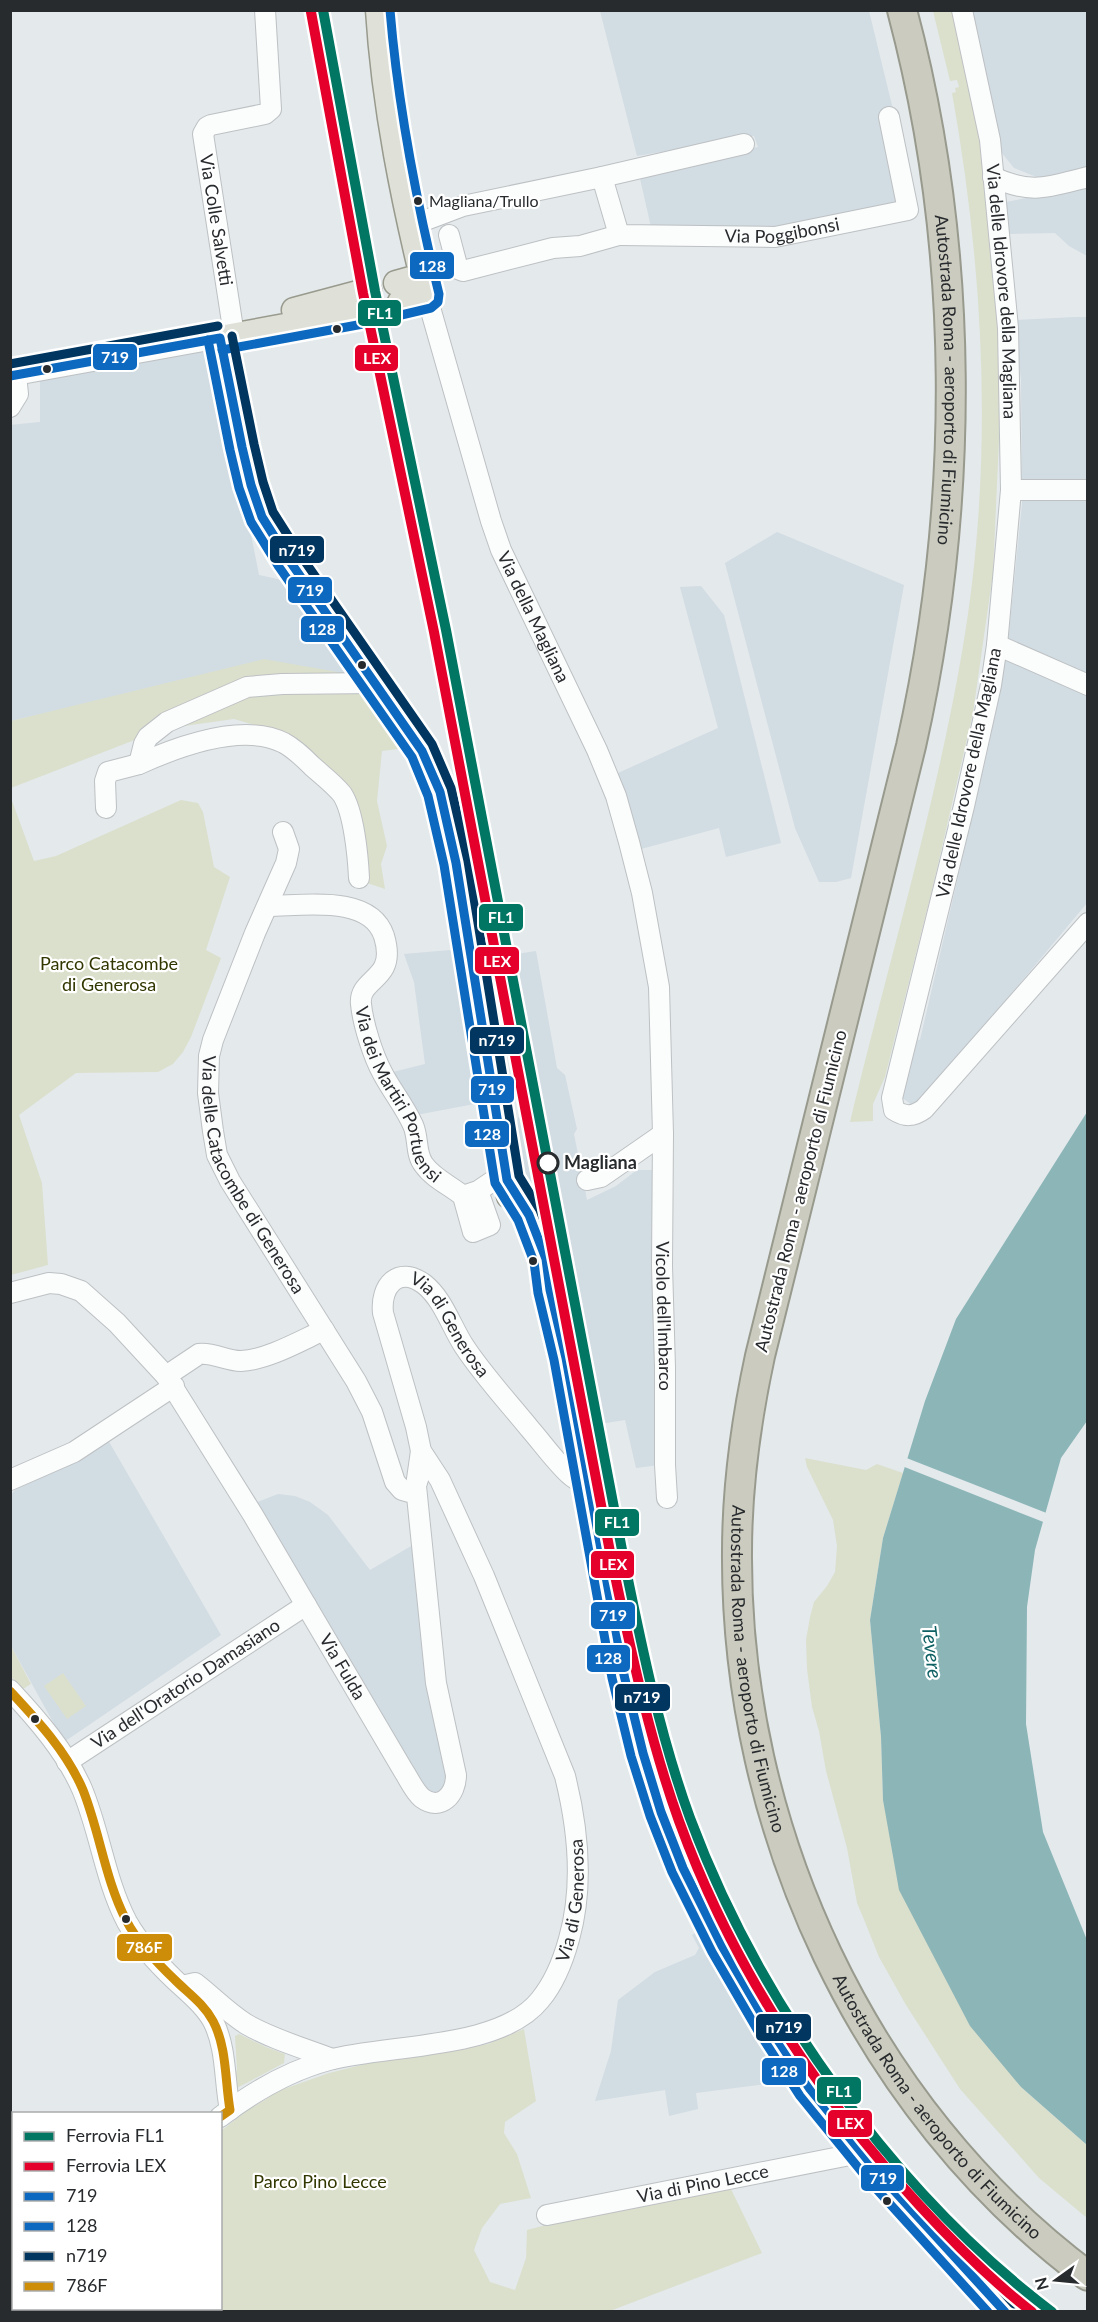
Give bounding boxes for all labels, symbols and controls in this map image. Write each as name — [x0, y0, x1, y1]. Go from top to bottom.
street label: Via Colle Salvetti — [196, 153, 238, 287]
street label: Via delle Idrovore della Magliana — [982, 163, 1022, 419]
place label: Magliana/Trullo — [429, 191, 539, 210]
marker: Magliana/Trullo — [412, 195, 424, 207]
street label: Via Poggibonsi — [724, 212, 841, 247]
street label: Autostrada Roma - aeroporto di Fiumicino — [931, 213, 963, 546]
line badge: 128 — [409, 251, 455, 280]
text: 128 — [418, 256, 446, 275]
line badge: FL1 — [357, 299, 402, 327]
text: FL1 — [367, 303, 393, 322]
unlabelled marker — [331, 323, 343, 335]
line badge: 719 — [92, 343, 138, 371]
line badge: LEX — [354, 344, 399, 372]
text: 719 — [101, 347, 129, 366]
text: LEX — [363, 348, 391, 367]
unlabelled marker — [41, 363, 53, 375]
line badge: n719 — [269, 535, 325, 564]
text: n719 — [279, 540, 315, 559]
street label: Via della Magliana — [493, 547, 575, 686]
line badge: 719 — [287, 576, 333, 604]
text: 719 — [296, 580, 324, 599]
line badge: 128 — [300, 615, 345, 643]
text: 128 — [308, 619, 336, 638]
street label: Via delle Idrovore della Magliana — [931, 645, 1005, 900]
unlabelled marker — [356, 659, 368, 671]
line badge: FL1 — [478, 903, 524, 932]
text: FL1 — [488, 907, 514, 926]
line badge: LEX — [474, 946, 520, 975]
text: LEX — [483, 951, 511, 970]
park label: Parco Catacombe di Generosa — [40, 952, 178, 995]
street label: Via dei Martiri Portuensi — [351, 1004, 446, 1187]
line badge: n719 — [469, 1026, 525, 1055]
street label: Autostrada Roma - aeroporto di Fiumicino — [749, 1027, 851, 1354]
text: n719 — [479, 1030, 515, 1049]
street label: Via delle Catacombe di Generosa — [198, 1055, 310, 1297]
line badge: 719 — [470, 1075, 515, 1104]
text: 719 — [478, 1079, 506, 1098]
line badge: 128 — [464, 1120, 510, 1148]
text: 128 — [473, 1124, 501, 1143]
place label: Magliana — [564, 1151, 637, 1173]
marker: Magliana — [537, 1152, 559, 1174]
street label: Vicolo dell'Imbarco — [652, 1241, 677, 1391]
unlabelled marker — [527, 1255, 539, 1267]
street label: Via di Generosa — [407, 1266, 495, 1381]
street label: Autostrada Roma - aeroporto di Fiumicino — [727, 1505, 791, 1835]
line badge: FL1 — [594, 1508, 640, 1537]
text: FL1 — [604, 1512, 630, 1531]
line badge: LEX — [590, 1550, 635, 1579]
text: LEX — [599, 1554, 627, 1573]
line badge: 719 — [590, 1601, 636, 1630]
text: 719 — [599, 1605, 627, 1624]
street label: Via dell'Oratorio Damasiano — [87, 1613, 284, 1753]
water label: Tevere — [918, 1624, 948, 1680]
street label: Via Fulda — [315, 1629, 371, 1703]
line badge: 128 — [586, 1644, 631, 1673]
text: 128 — [594, 1648, 622, 1667]
line badge: n719 — [614, 1683, 671, 1712]
text: n719 — [624, 1687, 660, 1706]
unlabelled marker — [29, 1713, 41, 1725]
street label: Via di Generosa — [551, 1838, 588, 1965]
unlabelled marker — [120, 1913, 132, 1925]
line badge: 786F — [116, 1933, 173, 1962]
text: 786F — [126, 1937, 162, 1956]
street label: Autostrada Roma - aeroporto di Fiumicino — [829, 1970, 1047, 2244]
line badge: n719 — [755, 2013, 812, 2042]
text: n719 — [766, 2017, 802, 2036]
line badge: 128 — [761, 2057, 807, 2086]
text: 128 — [770, 2061, 798, 2080]
line badge: FL1 — [816, 2076, 862, 2105]
text: FL1 — [826, 2081, 852, 2100]
line badge: LEX — [827, 2109, 873, 2138]
legend — [12, 2112, 222, 2310]
text: LEX — [836, 2113, 864, 2132]
text: Ferrovia FL1 — [66, 2124, 165, 2146]
text: Ferrovia LEX — [66, 2154, 166, 2176]
street label: Via di Pino Lecce — [635, 2159, 770, 2207]
line badge: 719 — [860, 2164, 905, 2192]
text: 719 — [869, 2168, 897, 2187]
park label: Parco Pino Lecce — [253, 2170, 387, 2192]
text: 719 — [66, 2184, 97, 2206]
unlabelled marker — [881, 2195, 893, 2207]
text: 128 — [66, 2214, 97, 2236]
text: n719 — [66, 2244, 107, 2266]
north arrow — [1026, 2250, 1086, 2310]
text: 786F — [66, 2274, 108, 2296]
text: N — [1030, 2276, 1052, 2292]

